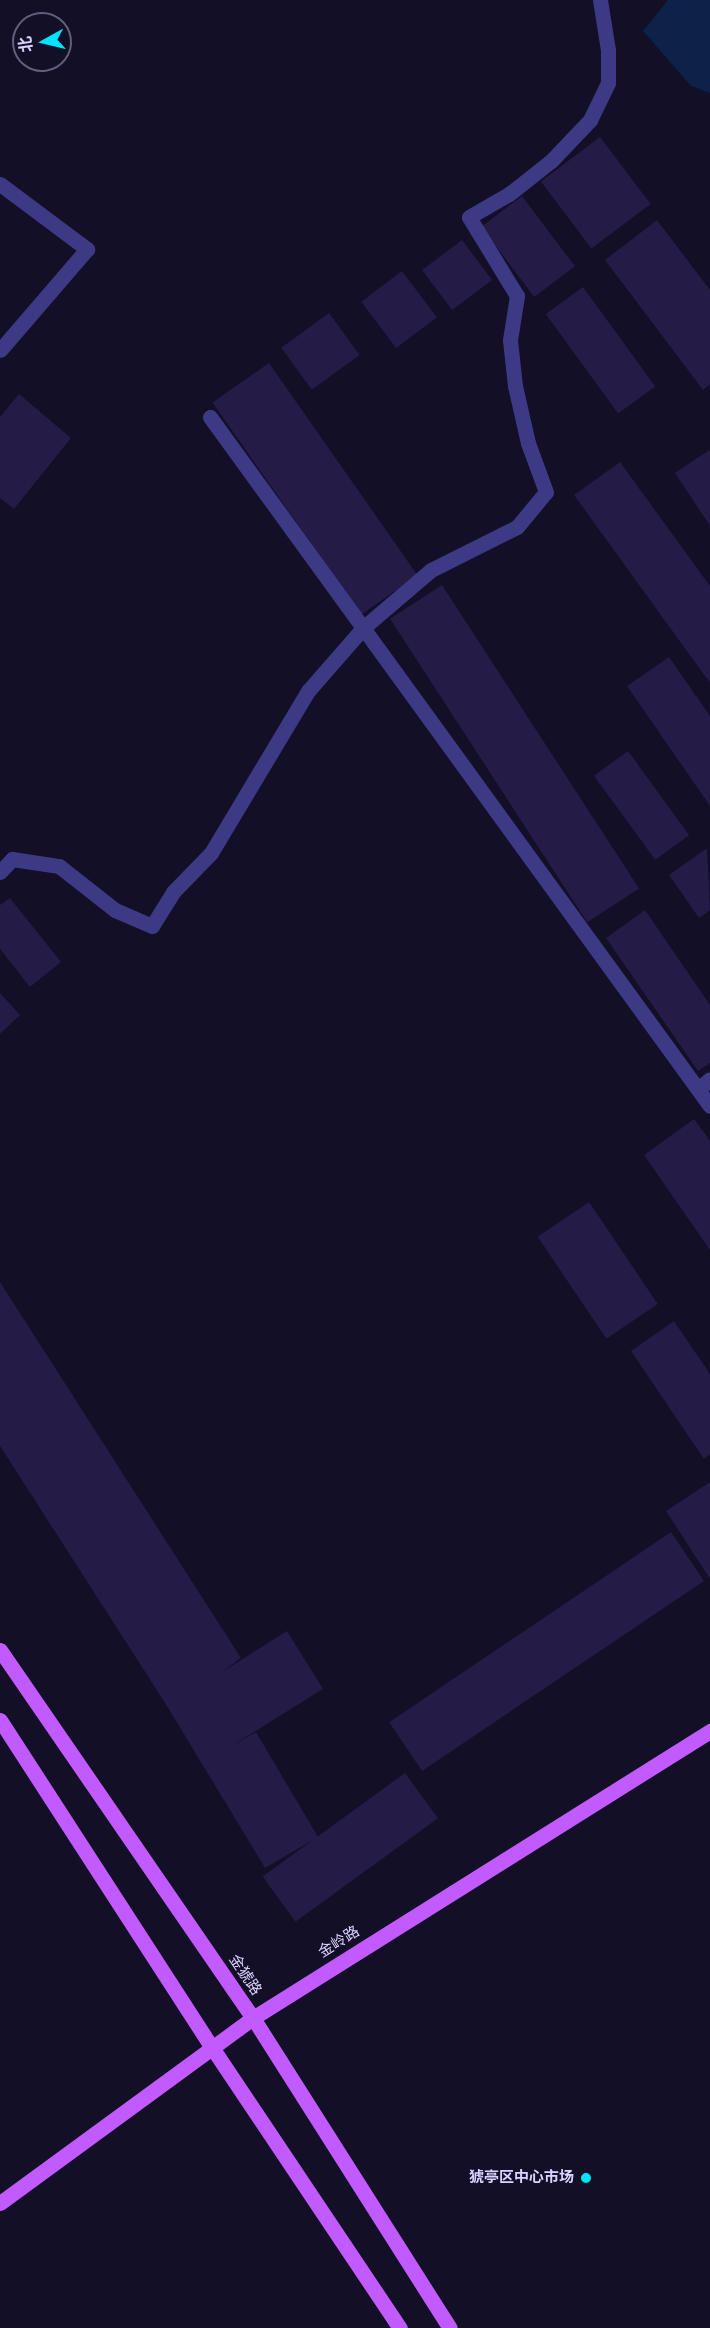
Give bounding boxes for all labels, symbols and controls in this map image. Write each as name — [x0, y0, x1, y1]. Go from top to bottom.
north arrow — [12, 12, 72, 72]
text: 北 — [15, 35, 36, 54]
street label: 金岭路 — [315, 1922, 363, 1962]
street label: 金猇路 — [225, 1951, 265, 1999]
place label: 猇亭区中心市场 — [469, 2169, 574, 2187]
marker: 猇亭区中心市场 — [579, 2171, 593, 2185]

